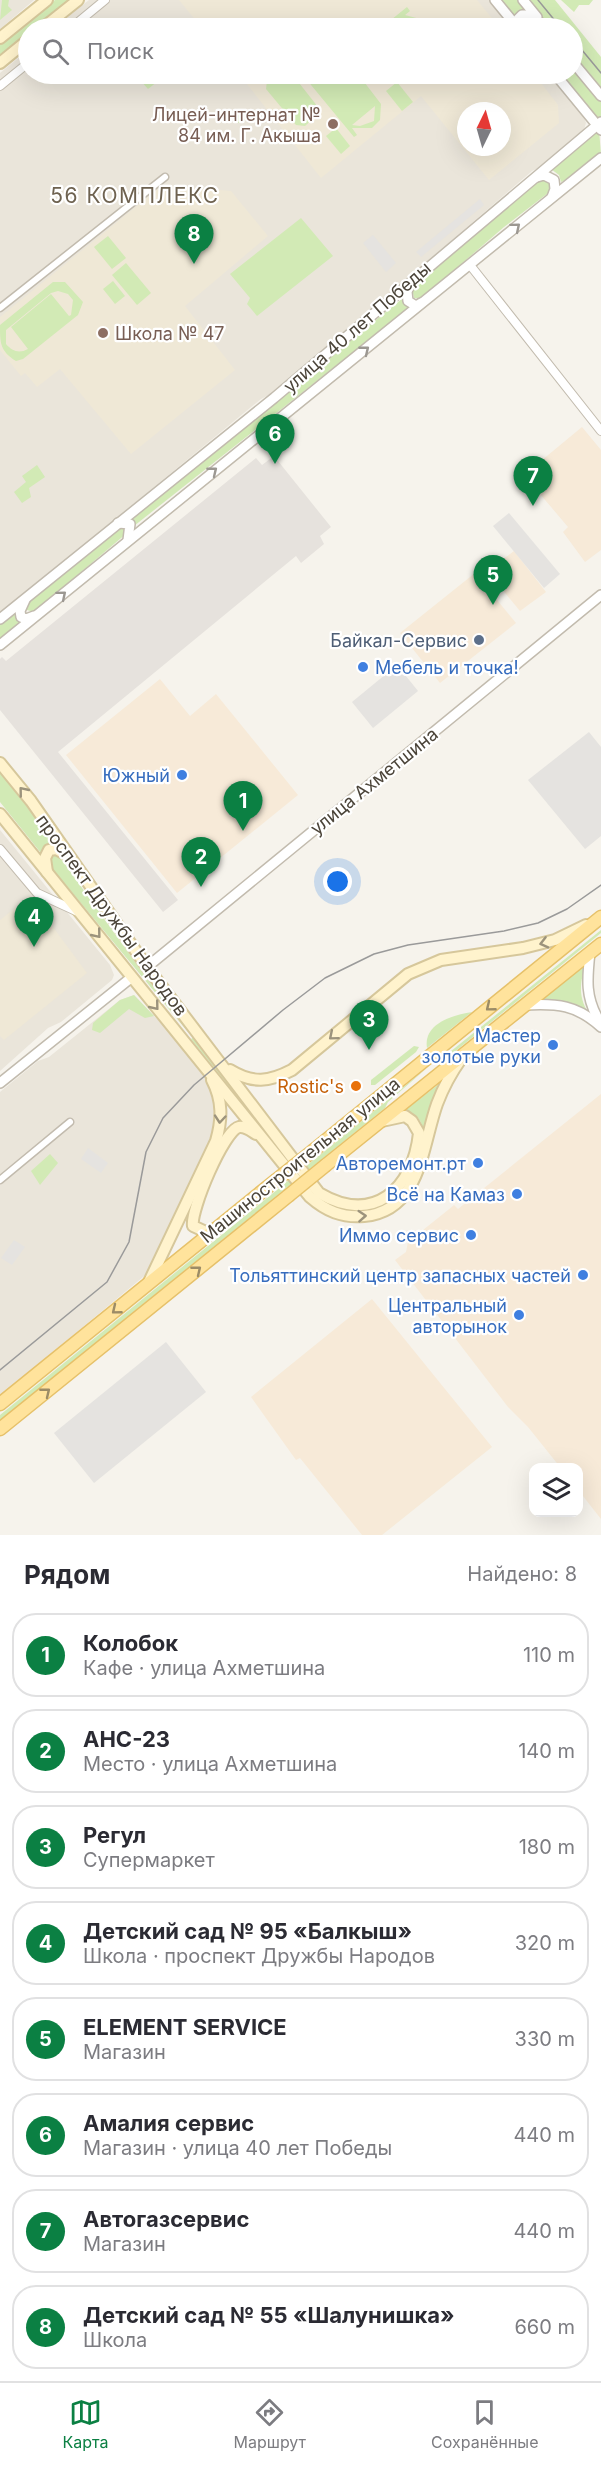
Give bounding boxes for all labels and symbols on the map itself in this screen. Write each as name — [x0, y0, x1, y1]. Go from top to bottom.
north arrow — [457, 102, 511, 156]
place label: Лицей-интернат № 84 им. Г. Акыша — [152, 104, 321, 146]
marker: Лицей-интернат № 84 им. Г. Акыша — [326, 117, 340, 131]
district label: 56 КОМПЛЕКС — [50, 183, 220, 208]
pin: 8 — [174, 214, 214, 264]
one-way arrow — [509, 223, 520, 234]
street label: улица 40 лет Победы — [279, 257, 435, 397]
place label: Школа № 47 — [115, 323, 224, 344]
marker: Школа № 47 — [96, 326, 110, 340]
one-way arrow — [358, 346, 369, 357]
pin: 6 — [256, 414, 294, 464]
pin: 7 — [514, 456, 552, 506]
one-way arrow — [206, 468, 217, 479]
pin: 5 — [474, 556, 512, 605]
one-way arrow — [55, 591, 66, 602]
place label: Байкал-Сервис — [330, 630, 467, 651]
marker: Байкал-Сервис — [472, 633, 486, 647]
place label: Мебель и точка! — [375, 657, 519, 678]
marker: Мебель и точка! — [356, 660, 370, 674]
street label: улица Ахметшина — [306, 723, 442, 839]
place label: Южный — [103, 765, 170, 786]
marker: Южный — [175, 768, 189, 782]
pin: 1 — [224, 782, 262, 831]
one-way arrow — [19, 787, 30, 798]
street label: проспект Дружбы Народов — [32, 810, 192, 1020]
pin: 2 — [182, 838, 220, 887]
your location — [323, 867, 352, 896]
pin: 4 — [15, 898, 54, 947]
one-way arrow — [90, 927, 101, 938]
one-way arrow — [539, 935, 549, 948]
one-way arrow — [148, 999, 159, 1010]
pin: 3 — [350, 1000, 388, 1050]
one-way arrow — [486, 1000, 497, 1011]
place label: Мастер золотые руки — [422, 1025, 541, 1067]
one-way arrow — [329, 1028, 340, 1039]
marker: Мастер золотые руки — [546, 1038, 560, 1052]
street label: Машиностроительная улица — [196, 1073, 404, 1247]
place label: Rostic's — [277, 1076, 344, 1097]
marker: Rostic's — [349, 1079, 363, 1093]
one-way arrow — [214, 1114, 227, 1123]
place label: Авторемонт.рт — [336, 1153, 467, 1174]
marker: Авторемонт.рт — [471, 1156, 485, 1170]
place label: Всё на Камаз — [387, 1184, 505, 1205]
marker: Всё на Камаз — [510, 1187, 524, 1201]
one-way arrow — [358, 1210, 367, 1223]
place label: Иммо сервис — [339, 1225, 459, 1246]
marker: Иммо сервис — [464, 1228, 478, 1242]
place label: Тольяттинский центр запасных частей — [229, 1265, 571, 1286]
one-way arrow — [190, 1266, 201, 1277]
marker: Тольяттинский центр запасных частей — [576, 1268, 590, 1282]
place label: Центральный авторынок — [388, 1295, 507, 1337]
one-way arrow — [111, 1303, 122, 1314]
marker: Центральный авторынок — [512, 1308, 526, 1322]
one-way arrow — [39, 1389, 50, 1400]

